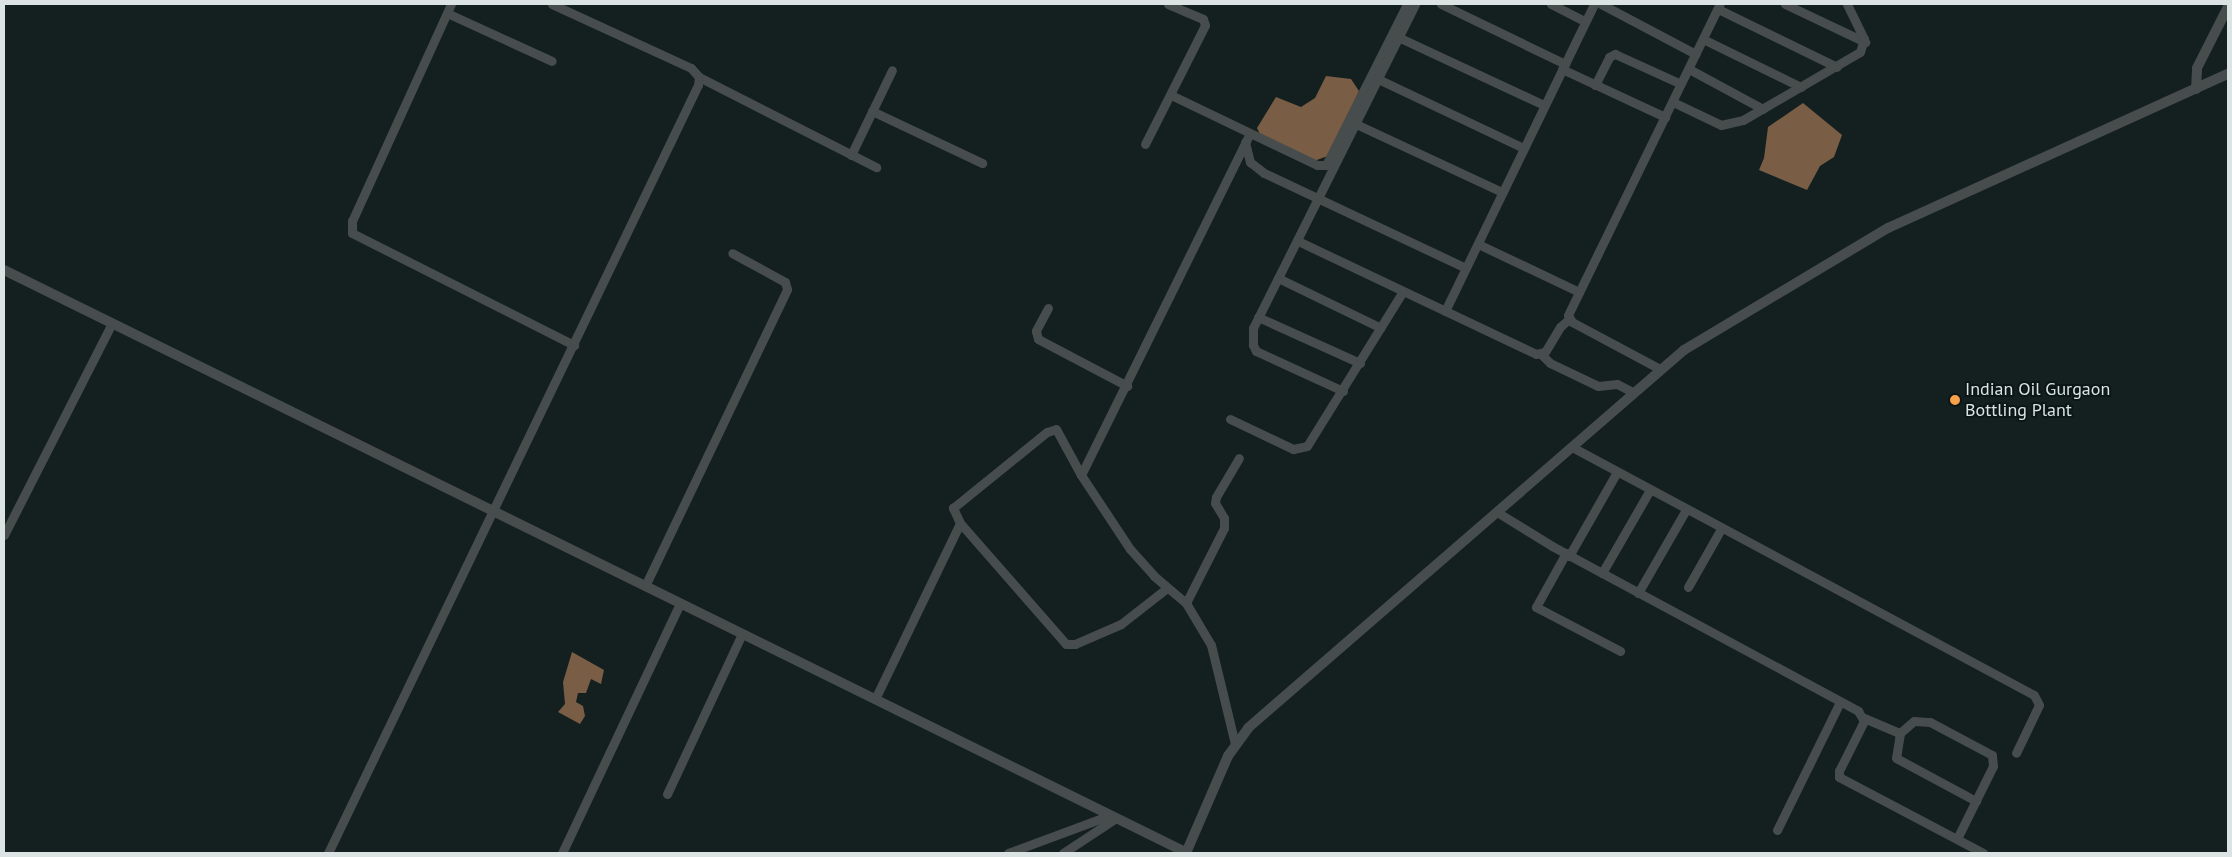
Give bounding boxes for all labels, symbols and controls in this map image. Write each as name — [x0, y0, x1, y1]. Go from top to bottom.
place label: Indian Oil Gurgaon Bottling Plant — [1965, 379, 2110, 422]
marker: Indian Oil Gurgaon Bottling Plant — [1949, 394, 1961, 406]

